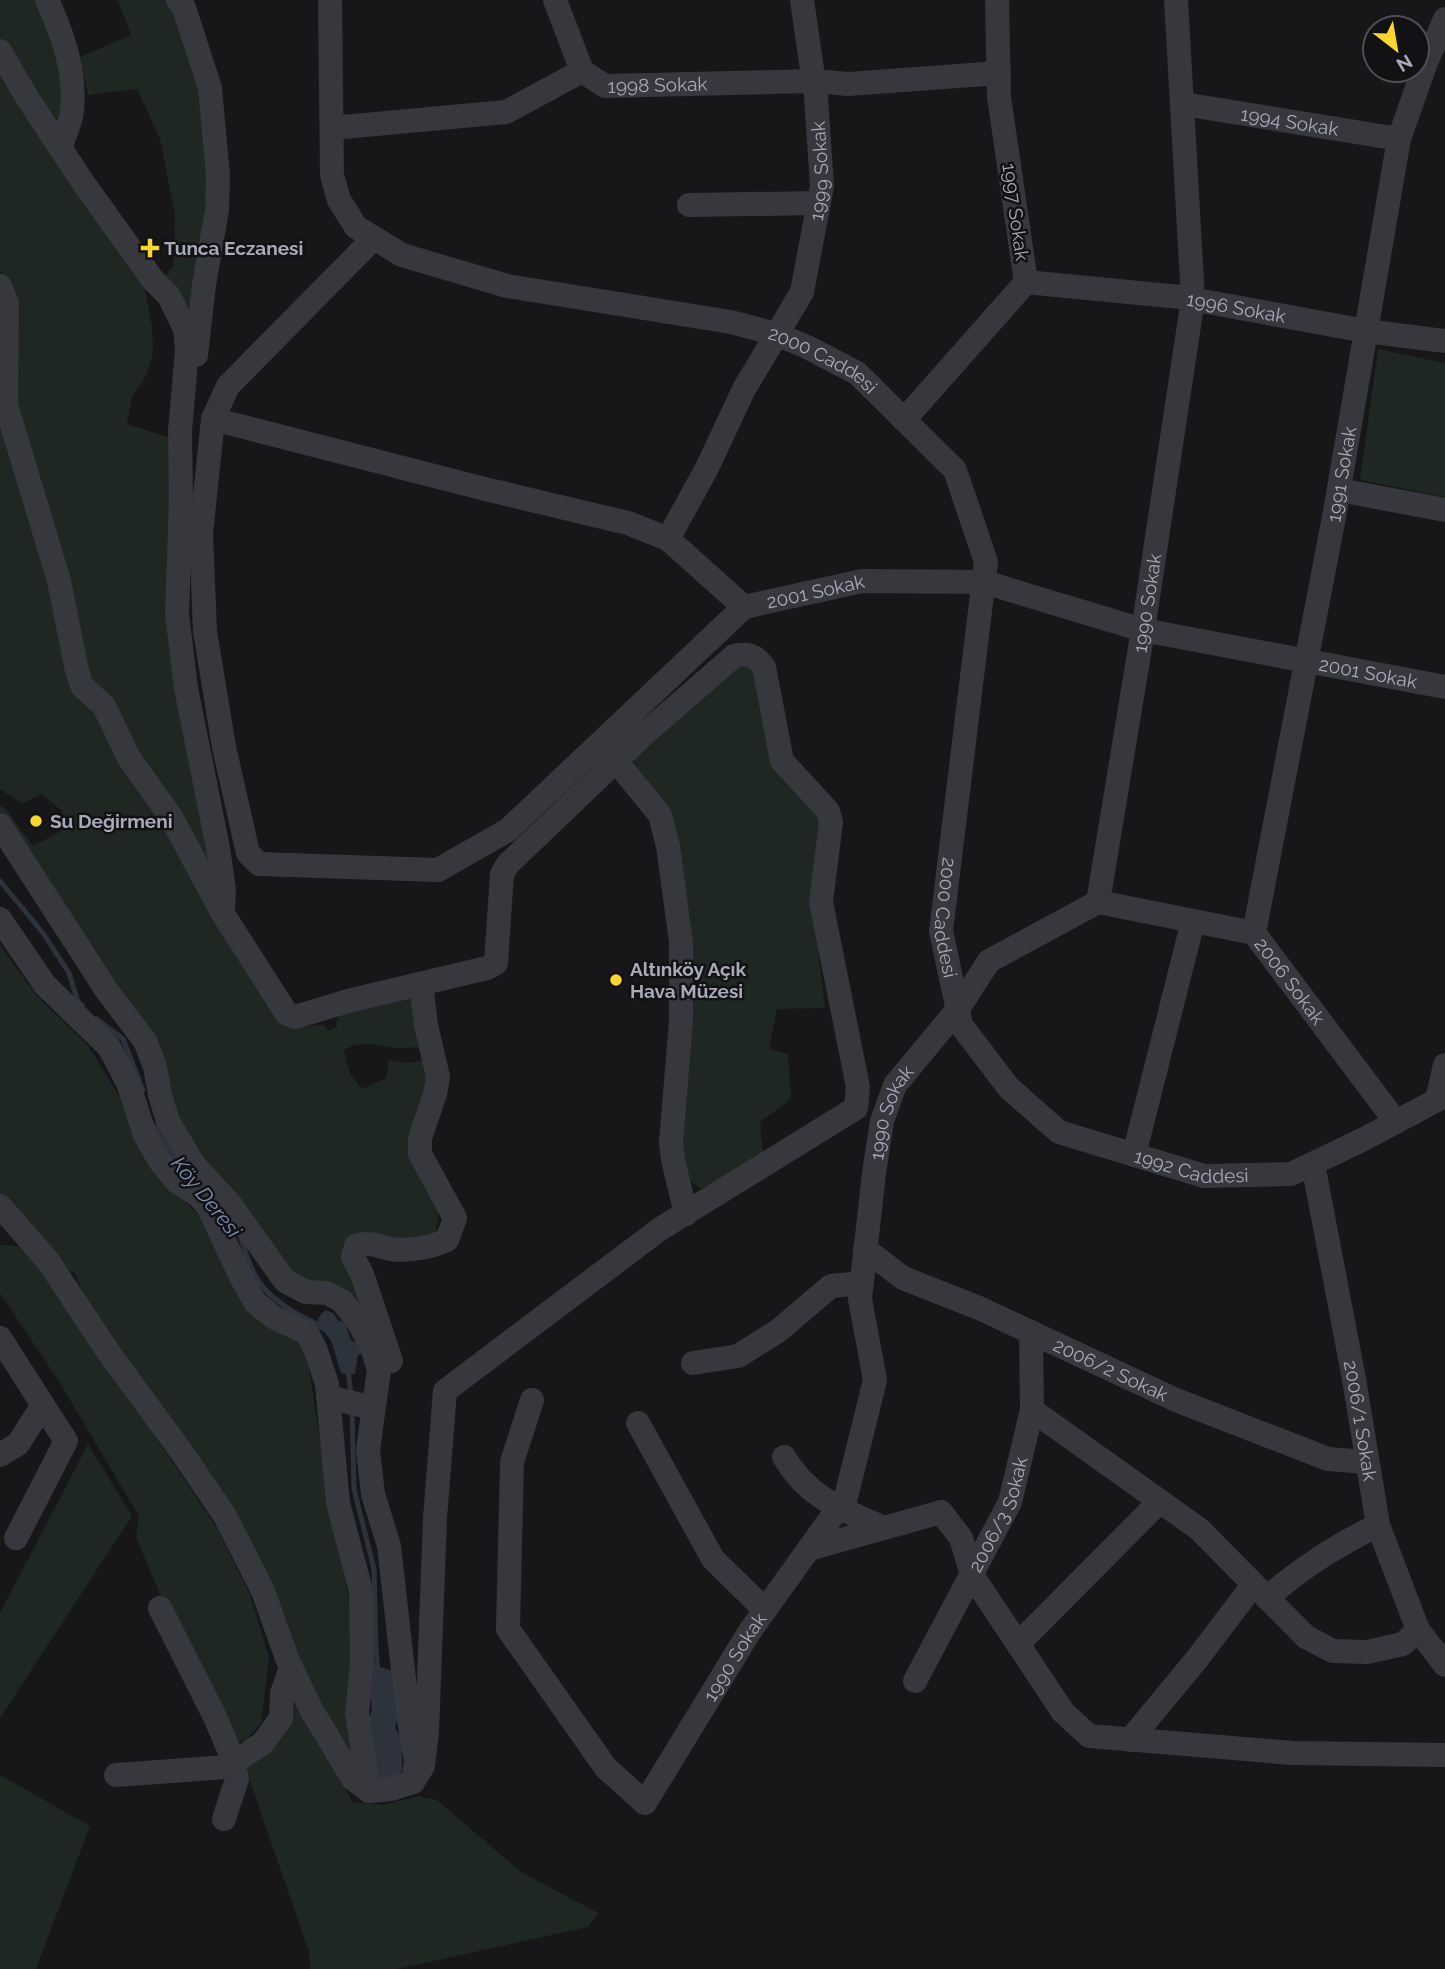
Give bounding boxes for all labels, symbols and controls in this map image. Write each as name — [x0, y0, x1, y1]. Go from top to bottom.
north arrow — [1361, 14, 1431, 84]
text: N — [1393, 50, 1417, 77]
street label: 1998 Sokak — [607, 73, 708, 97]
street label: 1994 Sokak — [1239, 103, 1340, 140]
street label: 1999 Sokak — [805, 121, 833, 222]
street label: 1997 Sokak — [998, 162, 1034, 262]
place label: Tunca Eczanesi — [164, 237, 303, 259]
marker: Tunca Eczanesi — [142, 240, 158, 256]
street label: 1996 Sokak — [1185, 287, 1288, 327]
street label: 2000 Caddesi — [766, 321, 882, 398]
street label: 1991 Sokak — [1322, 425, 1360, 524]
street label: 1990 Sokak — [1128, 552, 1165, 654]
street label: 2001 Sokak — [764, 570, 866, 613]
street label: 2001 Sokak — [1317, 652, 1419, 693]
place label: Su Değirmeni — [50, 810, 173, 832]
marker: Su Değirmeni — [28, 813, 44, 829]
street label: 2000 Caddesi — [930, 856, 962, 980]
street label: 2006 Sokak — [1250, 933, 1330, 1029]
place label: Altınköy Açık Hava Müzesi — [630, 958, 746, 1002]
marker: Altınköy Açık Hava Müzesi — [608, 972, 624, 988]
street label: 1990 Sokak — [865, 1061, 918, 1162]
street label: 1992 Caddesi — [1132, 1145, 1249, 1187]
water label: Köy Deresi — [166, 1151, 247, 1243]
street label: 2006/2 Sokak — [1050, 1333, 1172, 1406]
street label: 2006/1 Sokak — [1340, 1358, 1382, 1483]
street label: 2006/3 Sokak — [964, 1454, 1031, 1576]
street label: 1990 Sokak — [699, 1608, 771, 1705]

